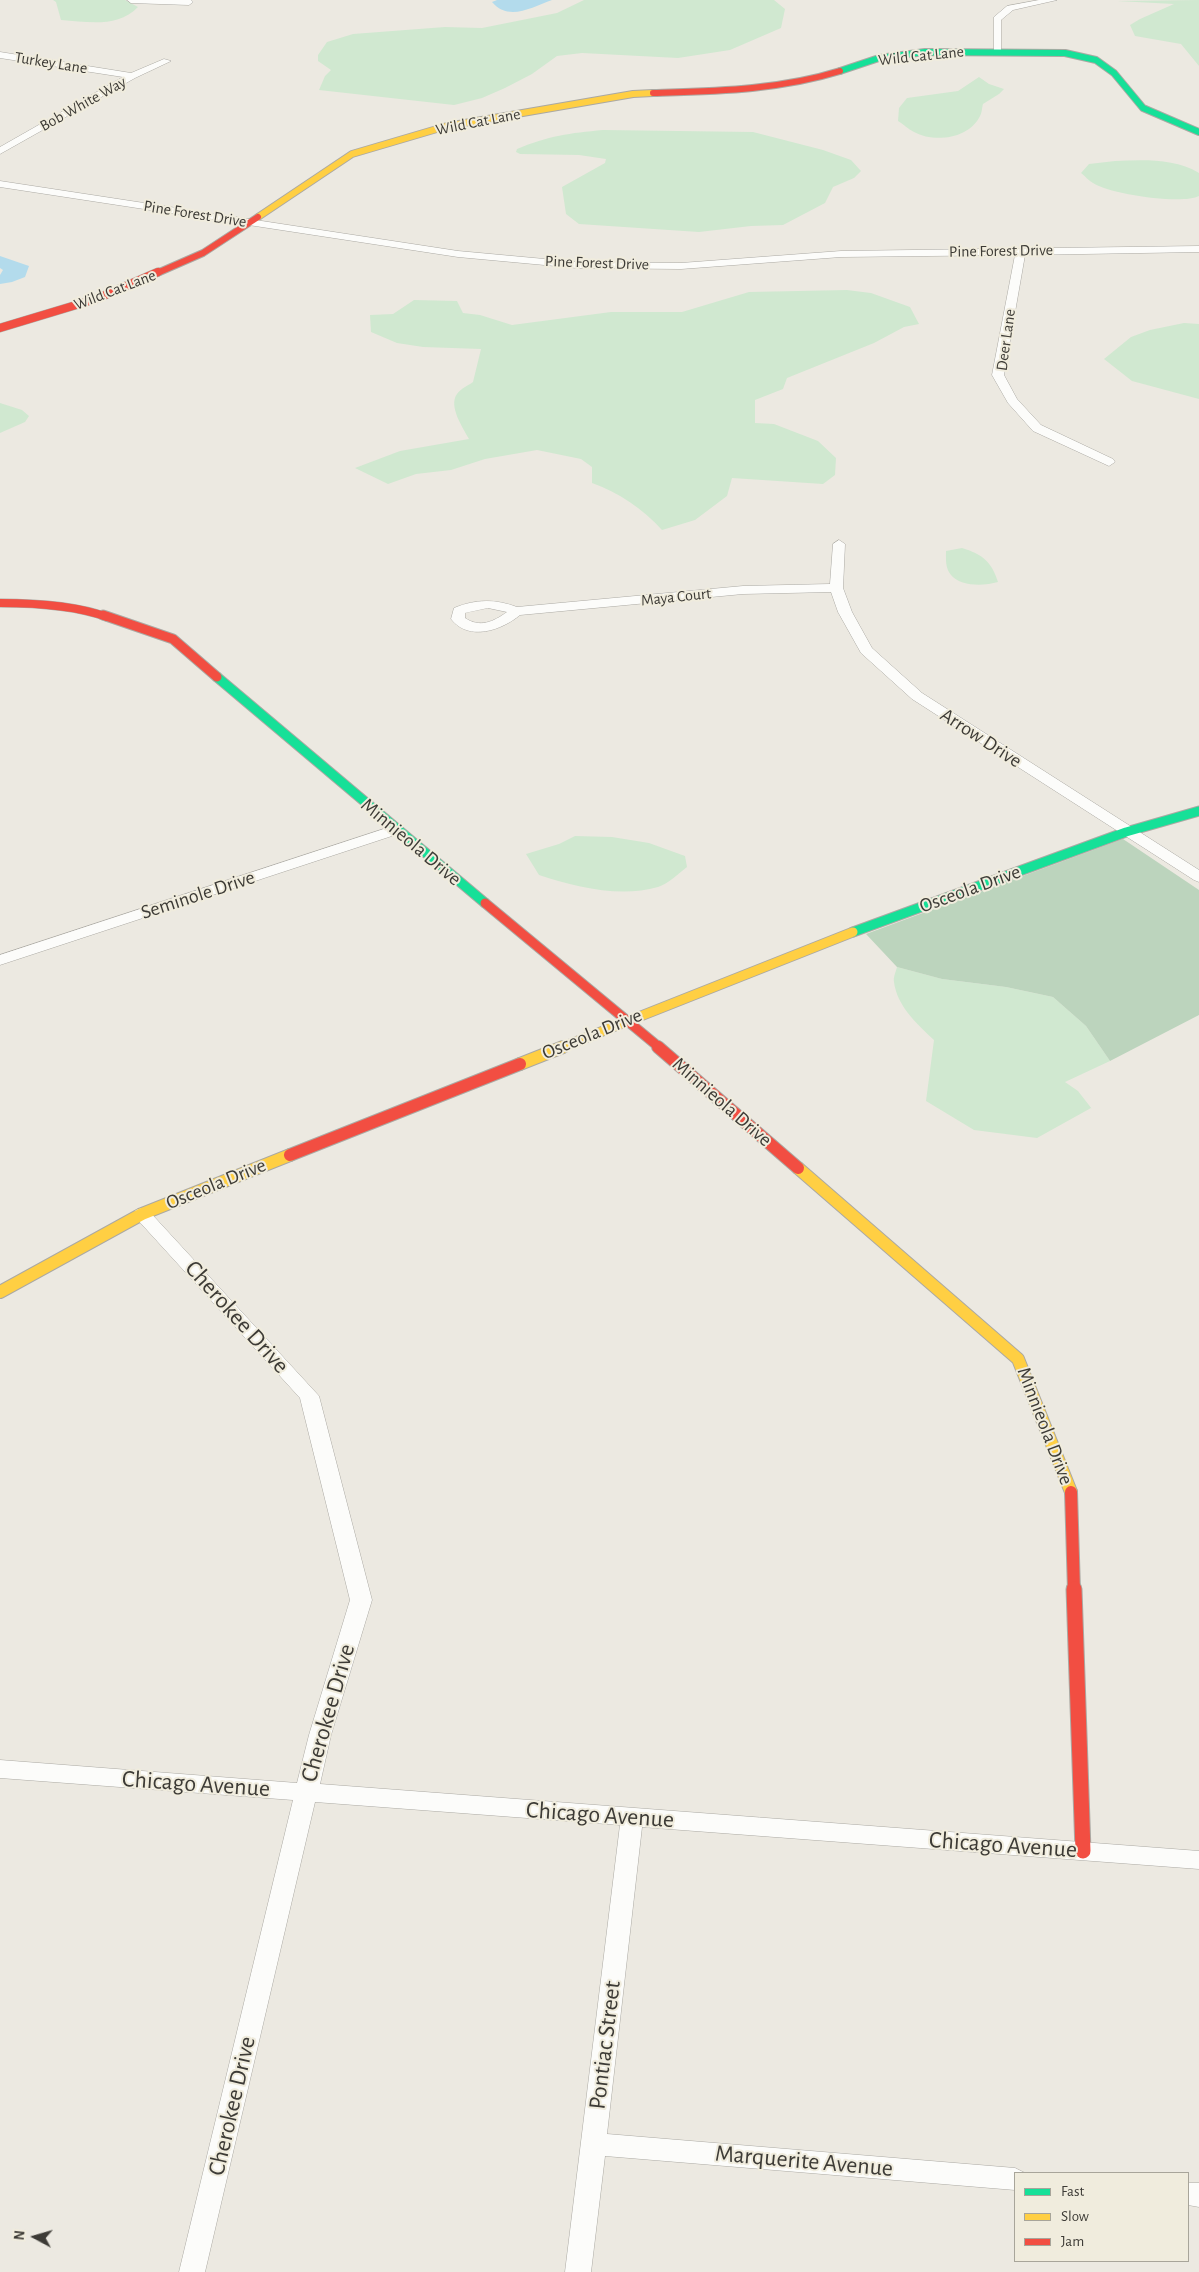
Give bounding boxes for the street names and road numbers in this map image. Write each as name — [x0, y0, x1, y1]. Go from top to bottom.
street label: Wild Cat Lane — [877, 42, 965, 70]
street label: Turkey Lane — [13, 48, 89, 78]
street label: Bob White Way — [36, 72, 130, 136]
street label: Wild Cat Lane — [434, 104, 522, 140]
street label: Pine Forest Drive — [142, 196, 248, 232]
street label: Pine Forest Drive — [949, 240, 1053, 262]
street label: Pine Forest Drive — [545, 252, 649, 274]
street label: Wild Cat Lane — [71, 266, 159, 314]
street label: Deer Lane — [992, 308, 1020, 372]
street label: Maya Court — [640, 584, 712, 610]
street label: Arrow Drive — [936, 703, 1026, 773]
street label: Minnieola Drive — [356, 793, 466, 891]
street label: Osceola Drive — [916, 860, 1024, 918]
street label: Seminole Drive — [138, 865, 258, 925]
street label: Osceola Drive — [538, 1003, 646, 1065]
street label: Minnieola Drive — [667, 1052, 777, 1152]
street label: Osceola Drive — [162, 1153, 270, 1215]
street label: Cherokee Drive — [179, 1255, 295, 1379]
street label: Minnieola Drive — [1012, 1364, 1078, 1488]
street label: Cherokee Drive — [295, 1641, 361, 1785]
street label: Chicago Avenue — [121, 1764, 271, 1804]
street label: Chicago Avenue — [525, 1795, 675, 1835]
street label: Chicago Avenue — [928, 1825, 1078, 1865]
street label: Pontiac Street — [583, 1979, 627, 2111]
street label: Cherokee Drive — [202, 2034, 262, 2178]
street label: Marquerite Avenue — [714, 2139, 894, 2183]

